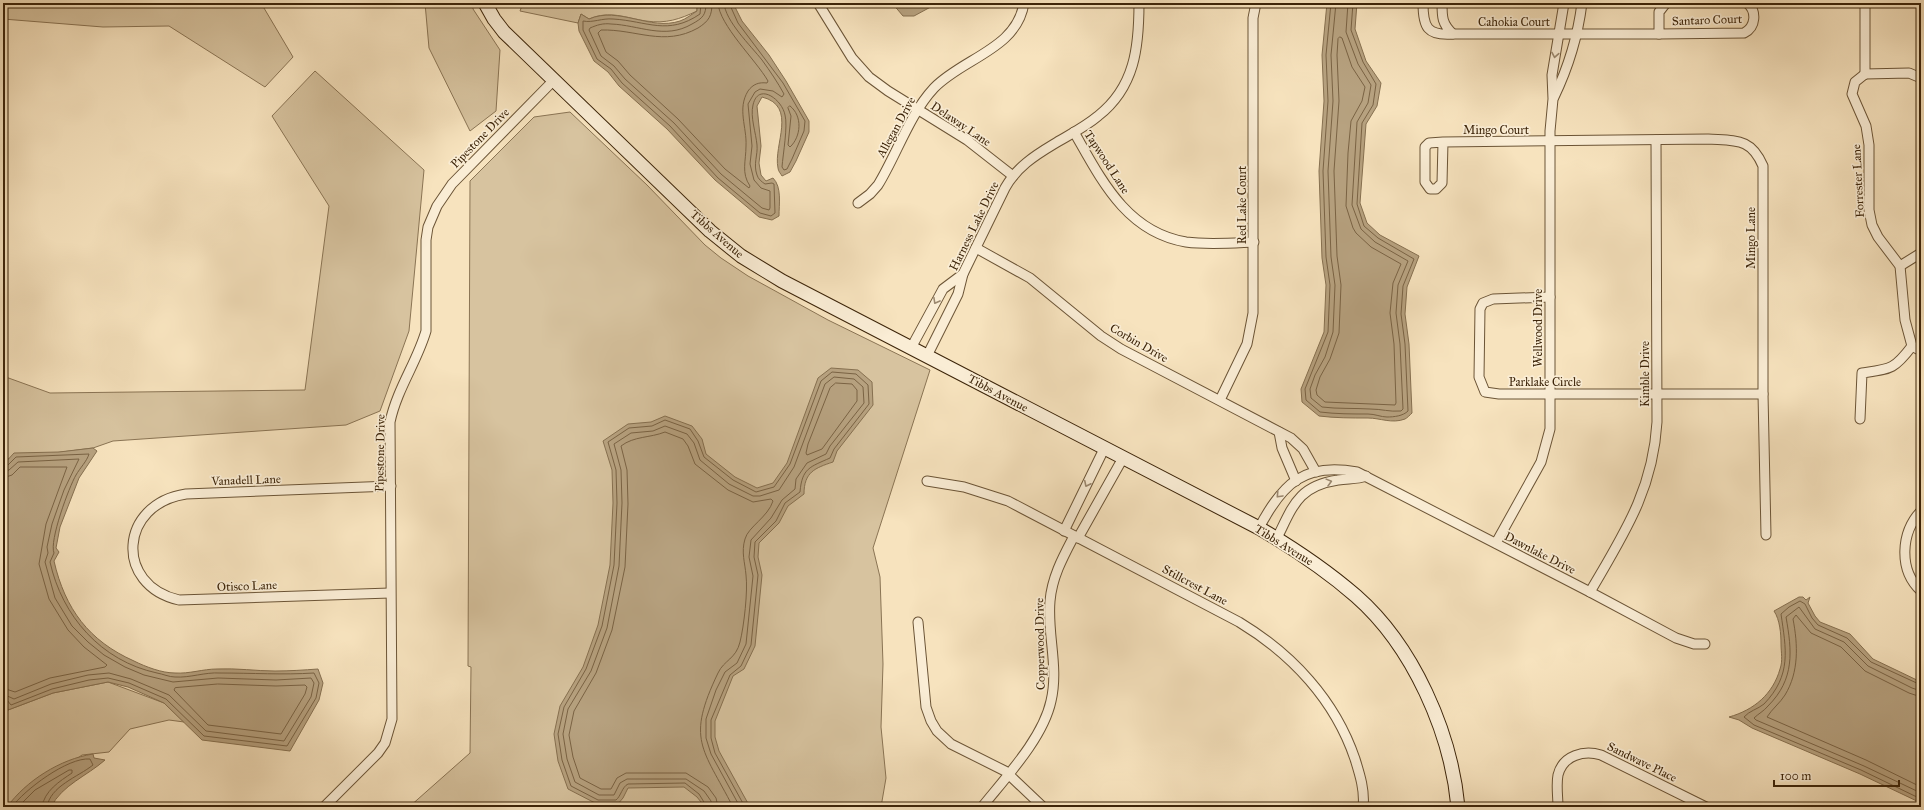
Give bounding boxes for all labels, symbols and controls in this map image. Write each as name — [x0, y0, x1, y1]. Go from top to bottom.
street label: Santaro Court — [1672, 12, 1743, 28]
street label: Cahokia Court — [1478, 15, 1551, 29]
one-way arrow — [1551, 52, 1560, 58]
street label: Allegan Drive — [873, 94, 919, 161]
street label: Delaway Lane — [928, 99, 994, 149]
street label: Pipestone Drive — [448, 105, 512, 171]
street label: Mingo Court — [1463, 123, 1530, 138]
street label: Tapwood Lane — [1081, 128, 1133, 196]
street label: Forrester Lane — [1849, 144, 1867, 218]
street label: Red Lake Court — [1235, 165, 1249, 244]
street label: Harness Lake Drive — [946, 179, 1002, 273]
street label: Tibbs Avenue — [687, 207, 747, 261]
street label: Mingo Lane — [1744, 207, 1759, 269]
street label: Wellwood Drive — [1531, 289, 1545, 367]
one-way arrow — [934, 297, 941, 305]
street label: Corbin Drive — [1107, 321, 1171, 365]
street label: Kimble Drive — [1638, 341, 1652, 407]
street label: Tibbs Avenue — [966, 371, 1030, 415]
street label: Parklake Circle — [1509, 375, 1581, 389]
street label: Pipestone Drive — [372, 414, 388, 492]
street label: Vanadell Lane — [210, 472, 281, 488]
one-way arrow — [1325, 478, 1332, 487]
one-way arrow — [1084, 479, 1092, 487]
one-way arrow — [1277, 490, 1284, 497]
street label: Tibbs Avenue — [1252, 522, 1316, 568]
street label: Dawnlake Drive — [1502, 529, 1578, 577]
street label: Stillcrest Lane — [1160, 562, 1230, 608]
street label: Otisco Lane — [217, 578, 277, 594]
street label: Copperwood Drive — [1032, 598, 1048, 690]
street label: Sandwave Place — [1605, 739, 1679, 785]
scale bar — [1774, 762, 1899, 788]
text: 100 m — [1780, 769, 1811, 783]

